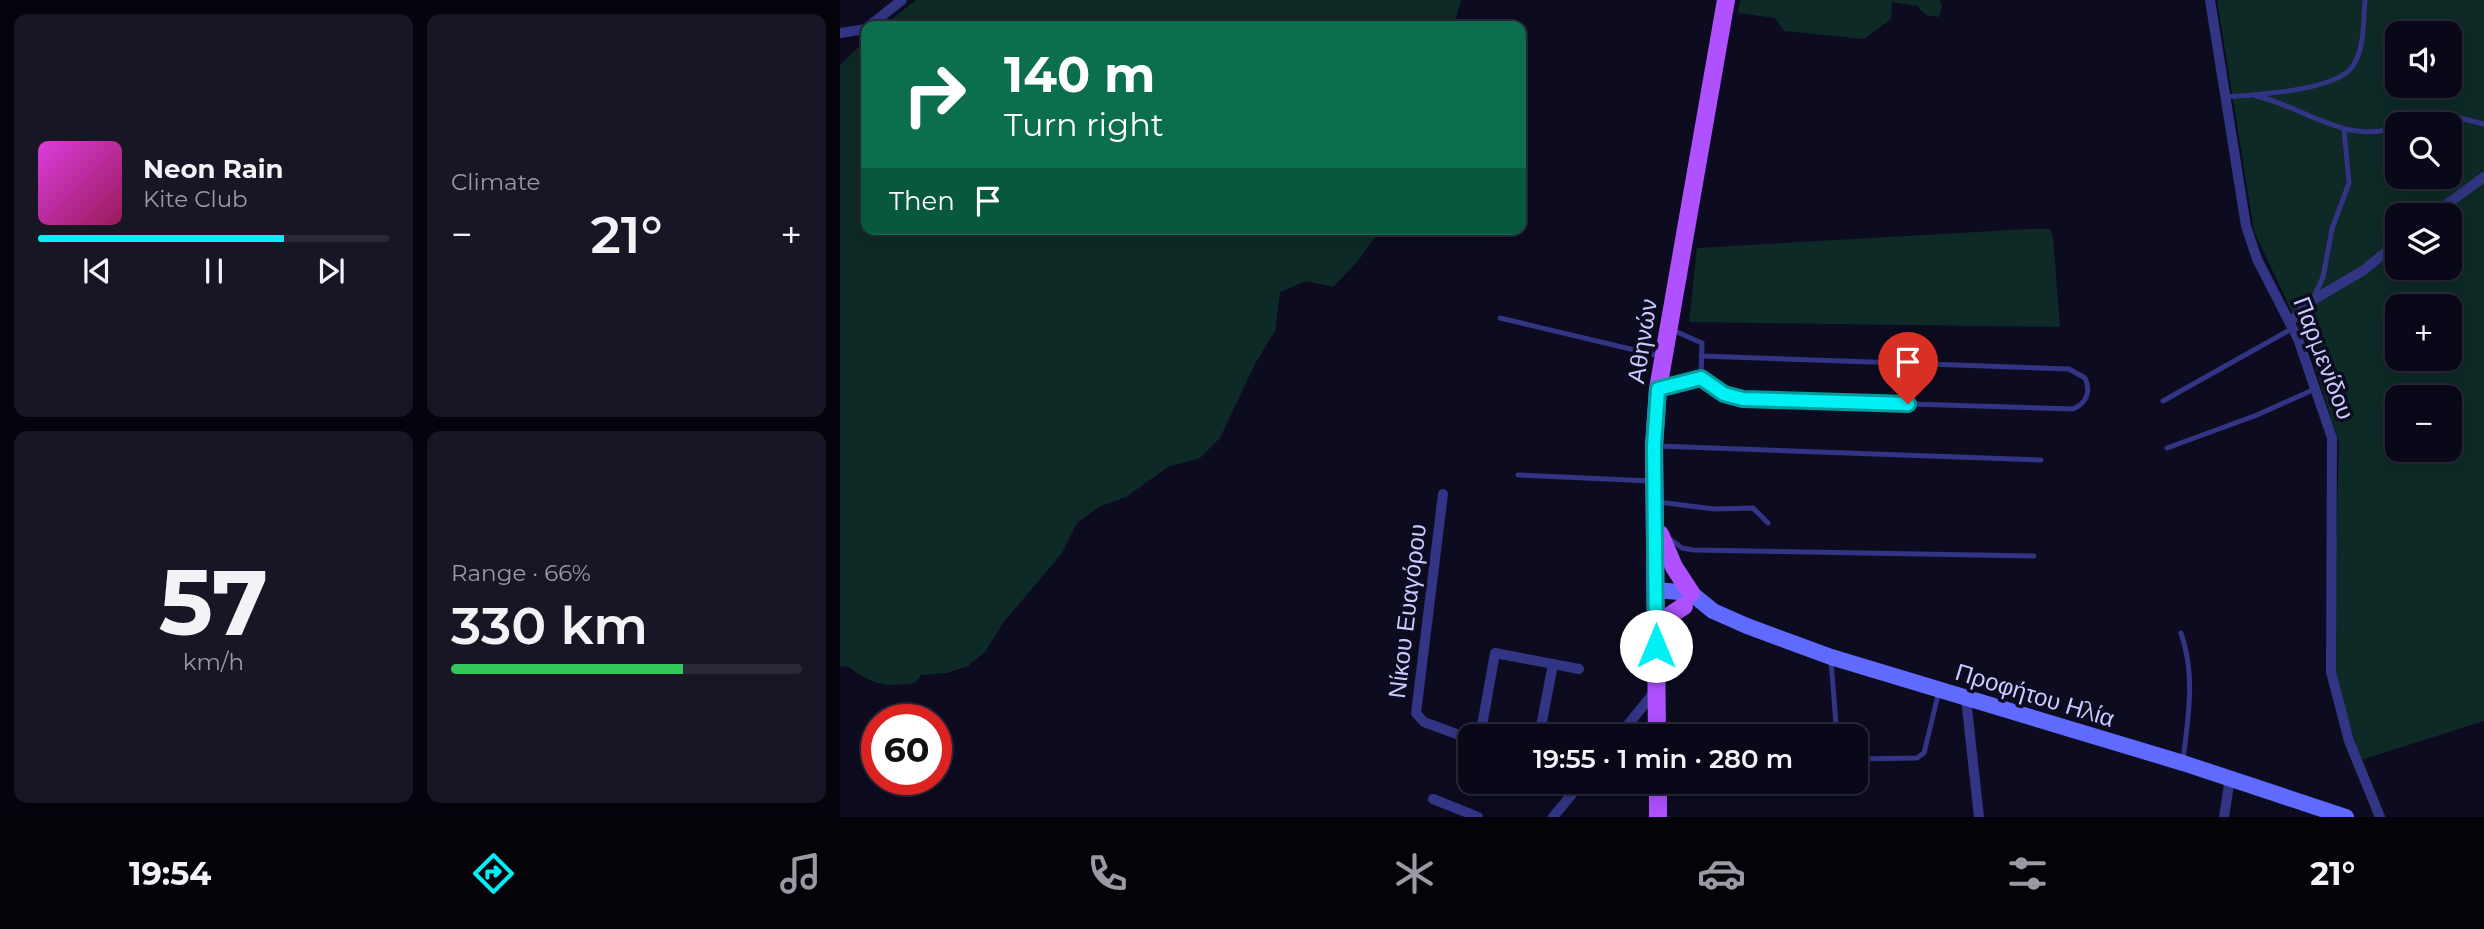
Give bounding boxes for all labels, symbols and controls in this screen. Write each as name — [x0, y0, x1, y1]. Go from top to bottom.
map controls — [2385, 21, 2462, 462]
button: sound — [2385, 21, 2462, 98]
text: 140 m — [1004, 45, 1156, 104]
icon: right — [889, 49, 980, 140]
text: Turn right — [1004, 105, 1164, 144]
button: search — [2385, 112, 2462, 189]
text: Neon Rain — [143, 153, 284, 185]
text: Climate — [451, 168, 540, 196]
icon: arrive — [969, 182, 1007, 220]
text: Kite Club — [143, 185, 248, 213]
text: Then — [889, 185, 955, 217]
text: 21° — [591, 203, 662, 266]
button: layers — [2385, 203, 2462, 280]
text: − — [451, 211, 473, 258]
text: + — [780, 211, 802, 258]
icon: previous — [78, 252, 116, 290]
icon: pause — [195, 252, 233, 290]
icon: next — [312, 252, 350, 290]
street label: Παρμενίδου — [2287, 293, 2361, 423]
button: + — [2385, 294, 2462, 371]
street label: Αθηνών — [1621, 297, 1663, 385]
pin — [1878, 332, 1938, 404]
icon: arrive — [1889, 343, 1927, 381]
button: − — [2385, 385, 2462, 462]
street label: Νίκου Ευαγόρου — [1382, 522, 1432, 700]
text: 57 — [159, 547, 268, 658]
text: Range · 66% — [451, 559, 591, 587]
text: 330 km — [451, 594, 648, 657]
position arrow — [1619, 609, 1693, 683]
text: km/h — [183, 648, 244, 676]
street label: Προφήτου Ηλία — [1952, 657, 2118, 733]
speed limit sign: 60 — [861, 704, 952, 795]
text: 19:55 · 1 min · 280 m — [1533, 743, 1793, 775]
icon: directions — [469, 849, 518, 898]
icon: music — [776, 849, 825, 898]
icon: phone — [1083, 849, 1132, 898]
icon: climate — [1390, 849, 1439, 898]
icon: car — [1697, 849, 1746, 898]
icon: filters — [2003, 849, 2052, 898]
text: 19:54 — [129, 854, 211, 893]
text: 21° — [2310, 854, 2355, 893]

